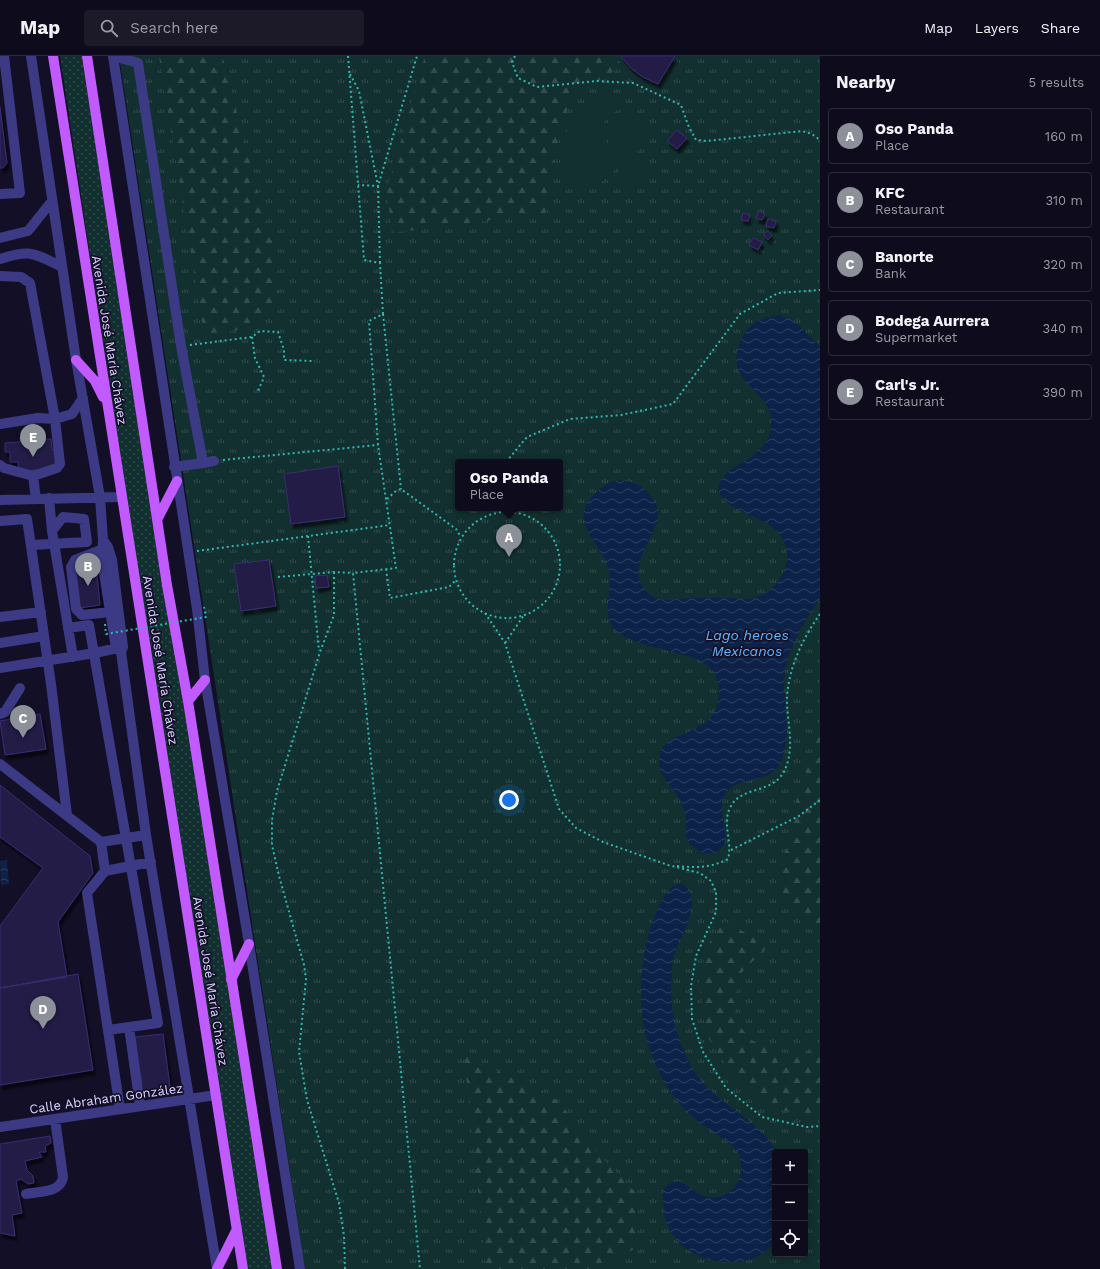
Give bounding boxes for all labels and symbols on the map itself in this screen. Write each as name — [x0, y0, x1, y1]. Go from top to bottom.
street label: Avenida José María Chávez — [89, 254, 130, 426]
pin: E — [20, 424, 46, 457]
pin: A — [496, 524, 522, 557]
pin: B — [75, 553, 101, 586]
street label: Avenida José María Chávez — [140, 574, 181, 746]
water label: Lago heroes Mexicanos — [705, 627, 789, 659]
pin: C — [10, 705, 36, 738]
your location — [499, 790, 519, 810]
street label: Avenida José María Chávez — [190, 895, 231, 1067]
pin: D — [30, 996, 56, 1029]
street label: Calle Abraham González — [28, 1080, 184, 1117]

